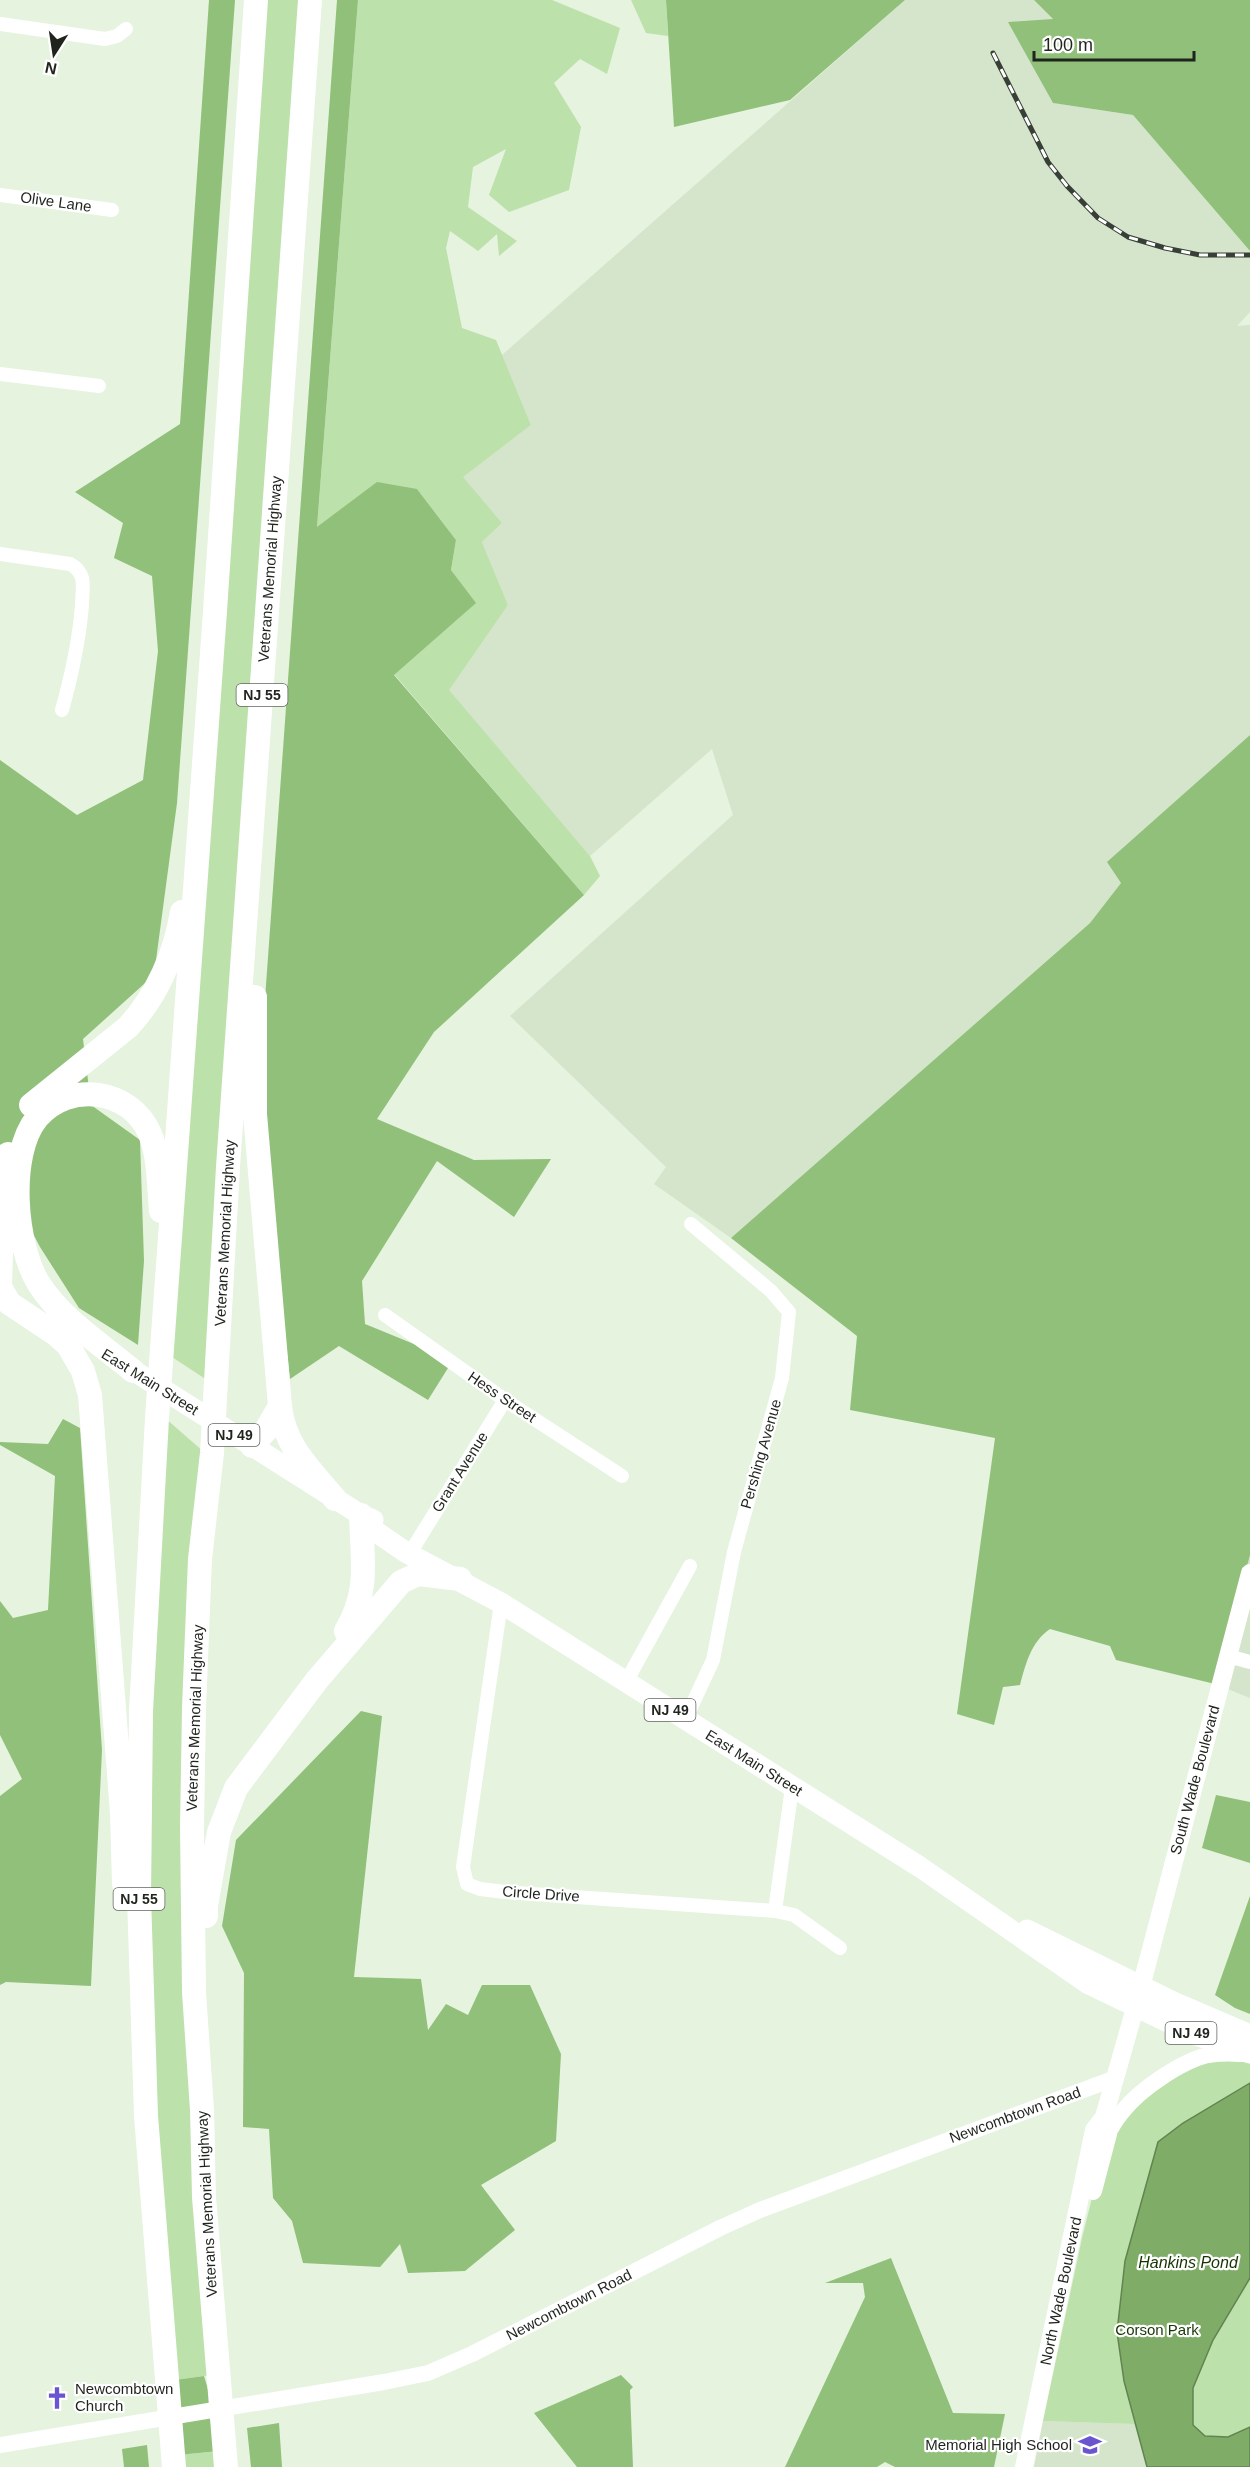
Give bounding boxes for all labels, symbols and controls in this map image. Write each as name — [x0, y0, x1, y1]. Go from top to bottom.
north arrow — [24, 24, 84, 84]
scale bar — [1034, 24, 1194, 62]
text: 100 m — [1043, 35, 1093, 55]
text: N — [44, 59, 58, 78]
street label: Olive Lane — [19, 188, 93, 215]
street label: Veterans Memorial Highway — [255, 475, 285, 663]
road number: NJ 55 — [236, 684, 288, 706]
street label: Veterans Memorial Highway — [211, 1139, 238, 1327]
street label: East Main Street — [99, 1345, 202, 1419]
street label: Hess Street — [465, 1368, 540, 1426]
street label: Pershing Avenue — [737, 1397, 784, 1511]
road number: NJ 49 — [208, 1424, 260, 1446]
street label: Grant Avenue — [428, 1428, 491, 1515]
street label: Veterans Memorial Highway — [183, 1624, 206, 1812]
road number: NJ 49 — [644, 1699, 696, 1721]
street label: South Wade Boulevard — [1166, 1703, 1223, 1856]
street label: East Main Street — [703, 1726, 806, 1800]
street label: Circle Drive — [502, 1882, 580, 1905]
road number: NJ 55 — [114, 1888, 164, 1910]
road number: NJ 49 — [1166, 2022, 1216, 2044]
street label: Newcombtown Road — [947, 2083, 1083, 2146]
street label: Veterans Memorial Highway — [193, 2110, 220, 2298]
street label: North Wade Boulevard — [1036, 2215, 1085, 2367]
water label: Hankins Pond — [1138, 2254, 1239, 2271]
street label: Newcombtown Road — [503, 2266, 634, 2344]
park label: Corson Park — [1115, 2321, 1199, 2338]
place label: Newcombtown Church — [75, 2380, 173, 2414]
church icon: Newcombtown Church — [44, 2385, 70, 2411]
school or university icon: Memorial High School — [1077, 2432, 1103, 2458]
place label: Memorial High School — [925, 2436, 1072, 2453]

